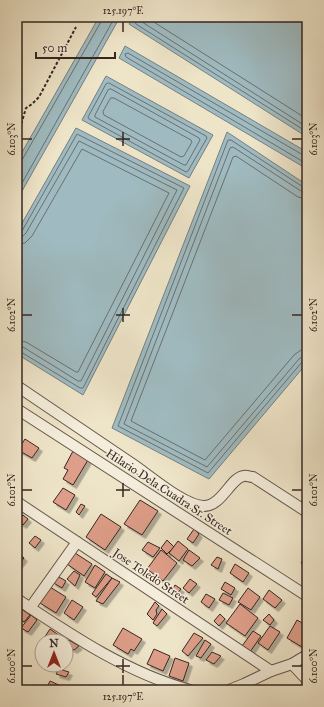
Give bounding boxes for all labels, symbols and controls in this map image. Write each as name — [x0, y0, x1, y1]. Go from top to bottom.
text: 125.197°E — [103, 5, 143, 17]
scale bar — [36, 34, 115, 60]
text: 50 m — [42, 41, 67, 55]
text: 6.103°N — [6, 122, 18, 156]
text: 6.103°N — [308, 122, 320, 156]
text: 6.102°N — [6, 298, 18, 332]
text: 6.102°N — [308, 298, 320, 332]
street label: Hilario Dela Cuadra Sr. Street — [103, 446, 235, 538]
text: 6.101°N — [6, 473, 18, 506]
text: 6.101°N — [308, 473, 320, 506]
street label: Jose Toledo Street — [108, 544, 192, 608]
north arrow — [34, 633, 74, 673]
text: N — [49, 637, 59, 650]
text: 6.100°N — [6, 648, 18, 683]
text: 6.100°N — [308, 648, 320, 683]
text: 125.197°E — [103, 691, 143, 703]

